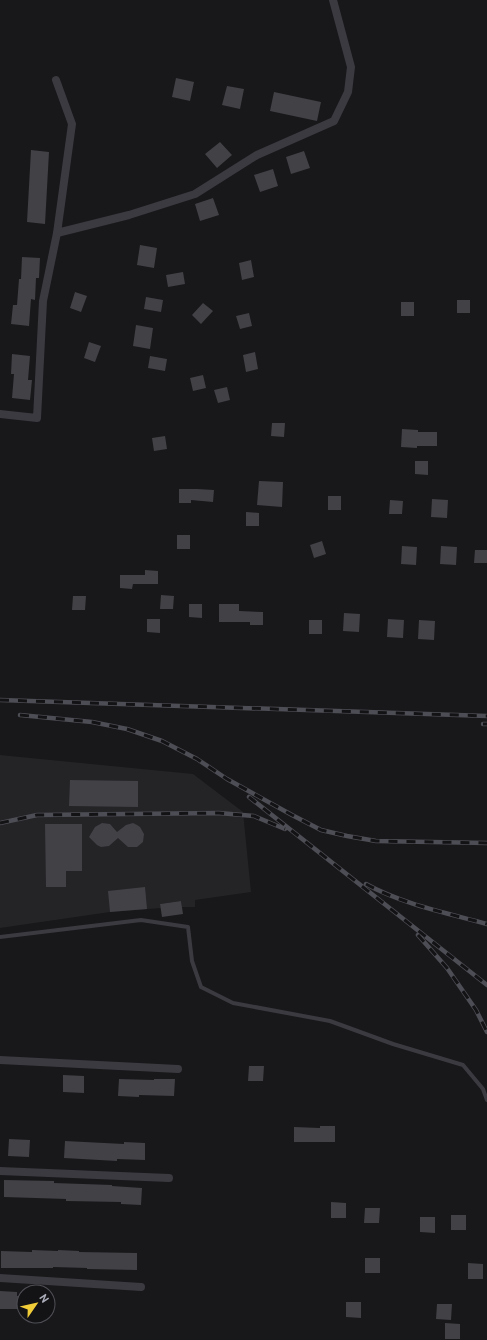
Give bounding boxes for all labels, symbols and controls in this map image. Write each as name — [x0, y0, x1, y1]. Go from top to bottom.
north arrow — [16, 1284, 56, 1324]
text: N — [35, 1292, 51, 1306]

